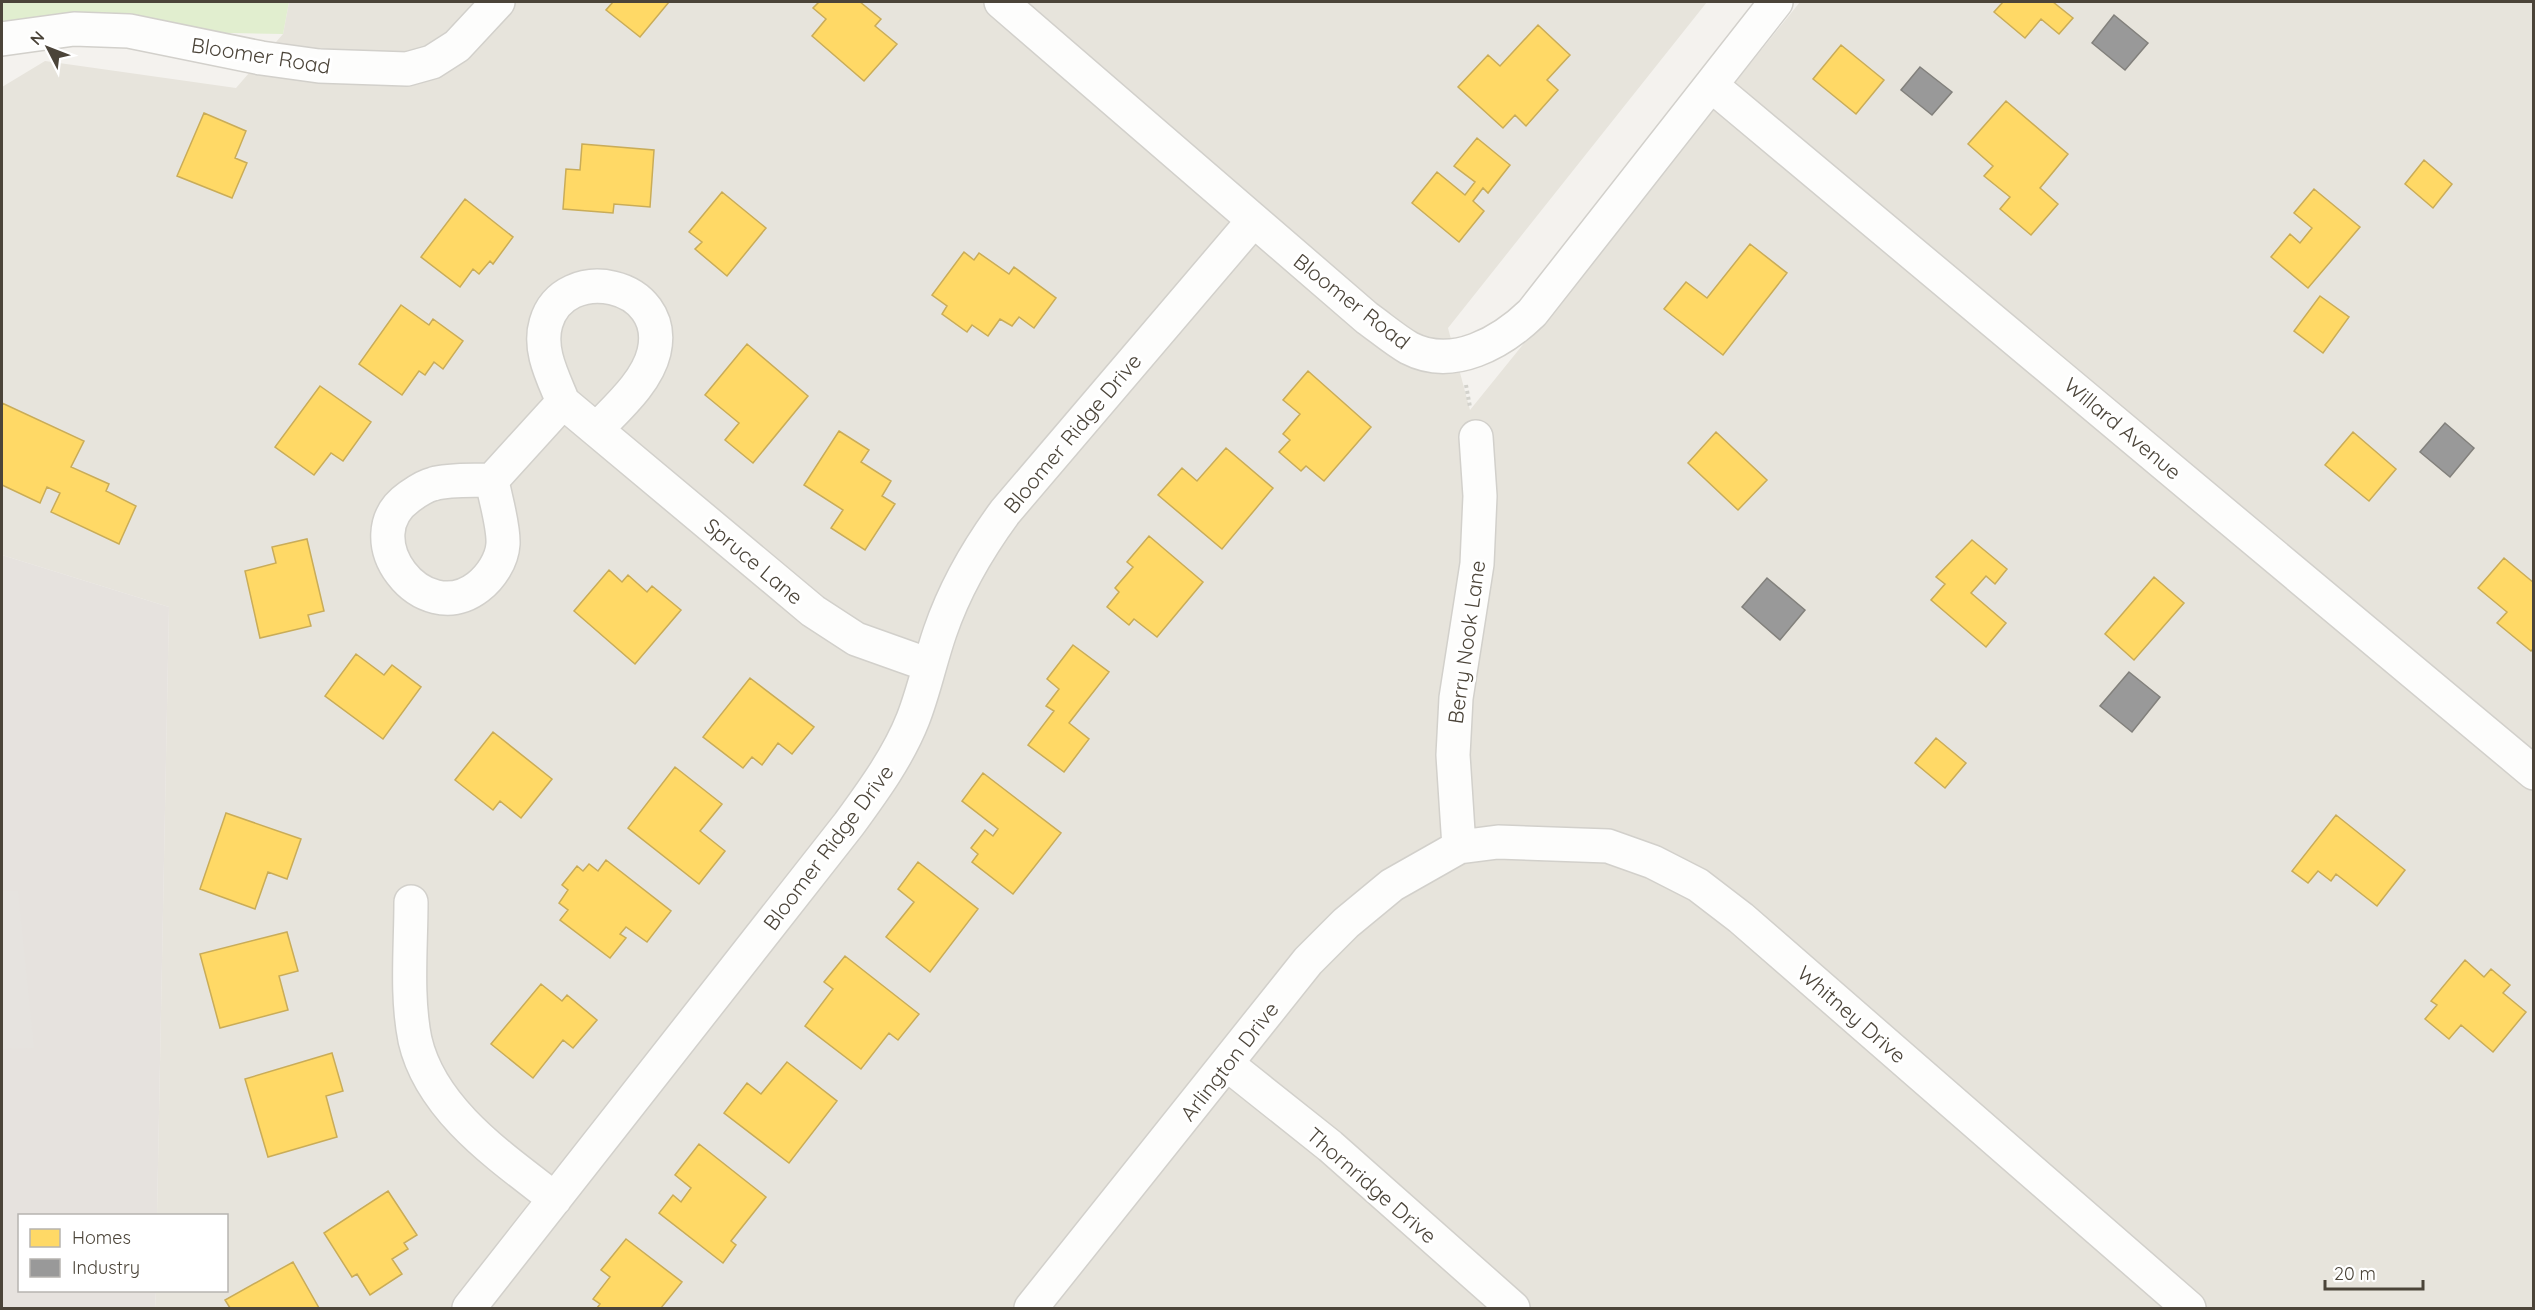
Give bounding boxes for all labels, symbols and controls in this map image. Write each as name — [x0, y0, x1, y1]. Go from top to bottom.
north arrow — [18, 18, 78, 78]
text: N — [25, 27, 48, 49]
street label: Bloomer Road — [190, 31, 332, 79]
street label: Bloomer Road — [1289, 247, 1415, 355]
street label: Bloomer Ridge Drive — [998, 348, 1146, 518]
street label: Willard Avenue — [2059, 371, 2187, 485]
street label: Spruce Lane — [699, 512, 809, 610]
street label: Berry Nook Lane — [1442, 559, 1490, 725]
street label: Bloomer Ridge Drive — [757, 759, 899, 935]
street label: Whitney Drive — [1792, 960, 1912, 1068]
street label: Arlington Drive — [1174, 996, 1284, 1126]
street label: Thornridge Drive — [1302, 1122, 1442, 1248]
legend — [18, 1214, 228, 1292]
text: Homes — [72, 1226, 131, 1249]
scale bar — [2325, 1253, 2422, 1291]
text: Industry — [72, 1256, 140, 1279]
text: 20 m — [2334, 1262, 2376, 1285]

